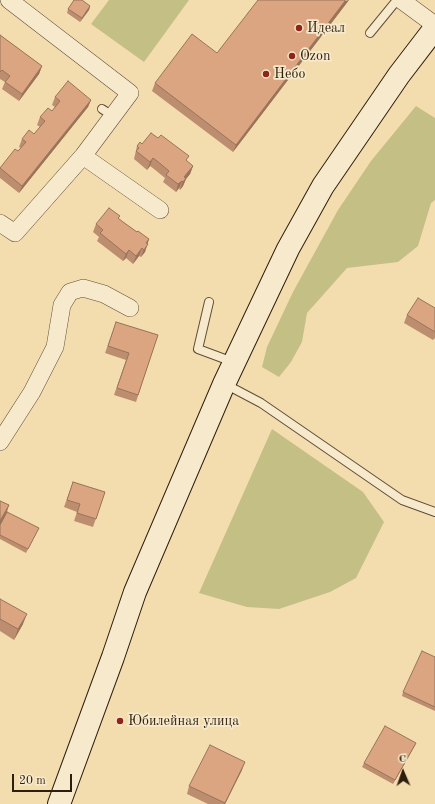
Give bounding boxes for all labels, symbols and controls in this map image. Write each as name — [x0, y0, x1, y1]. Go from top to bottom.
place label: Идеал — [307, 20, 345, 36]
marker: Идеал — [294, 23, 304, 33]
place label: Ozon — [300, 48, 330, 64]
marker: Ozon — [287, 51, 297, 61]
place label: Небо — [274, 66, 305, 82]
marker: Небо — [261, 69, 271, 79]
place label: Юбилейная улица — [128, 713, 239, 729]
marker: Юбилейная улица — [115, 716, 125, 726]
north arrow — [383, 752, 423, 792]
text: С — [399, 754, 406, 765]
scale bar — [14, 766, 74, 792]
text: 20 m — [19, 775, 46, 787]

